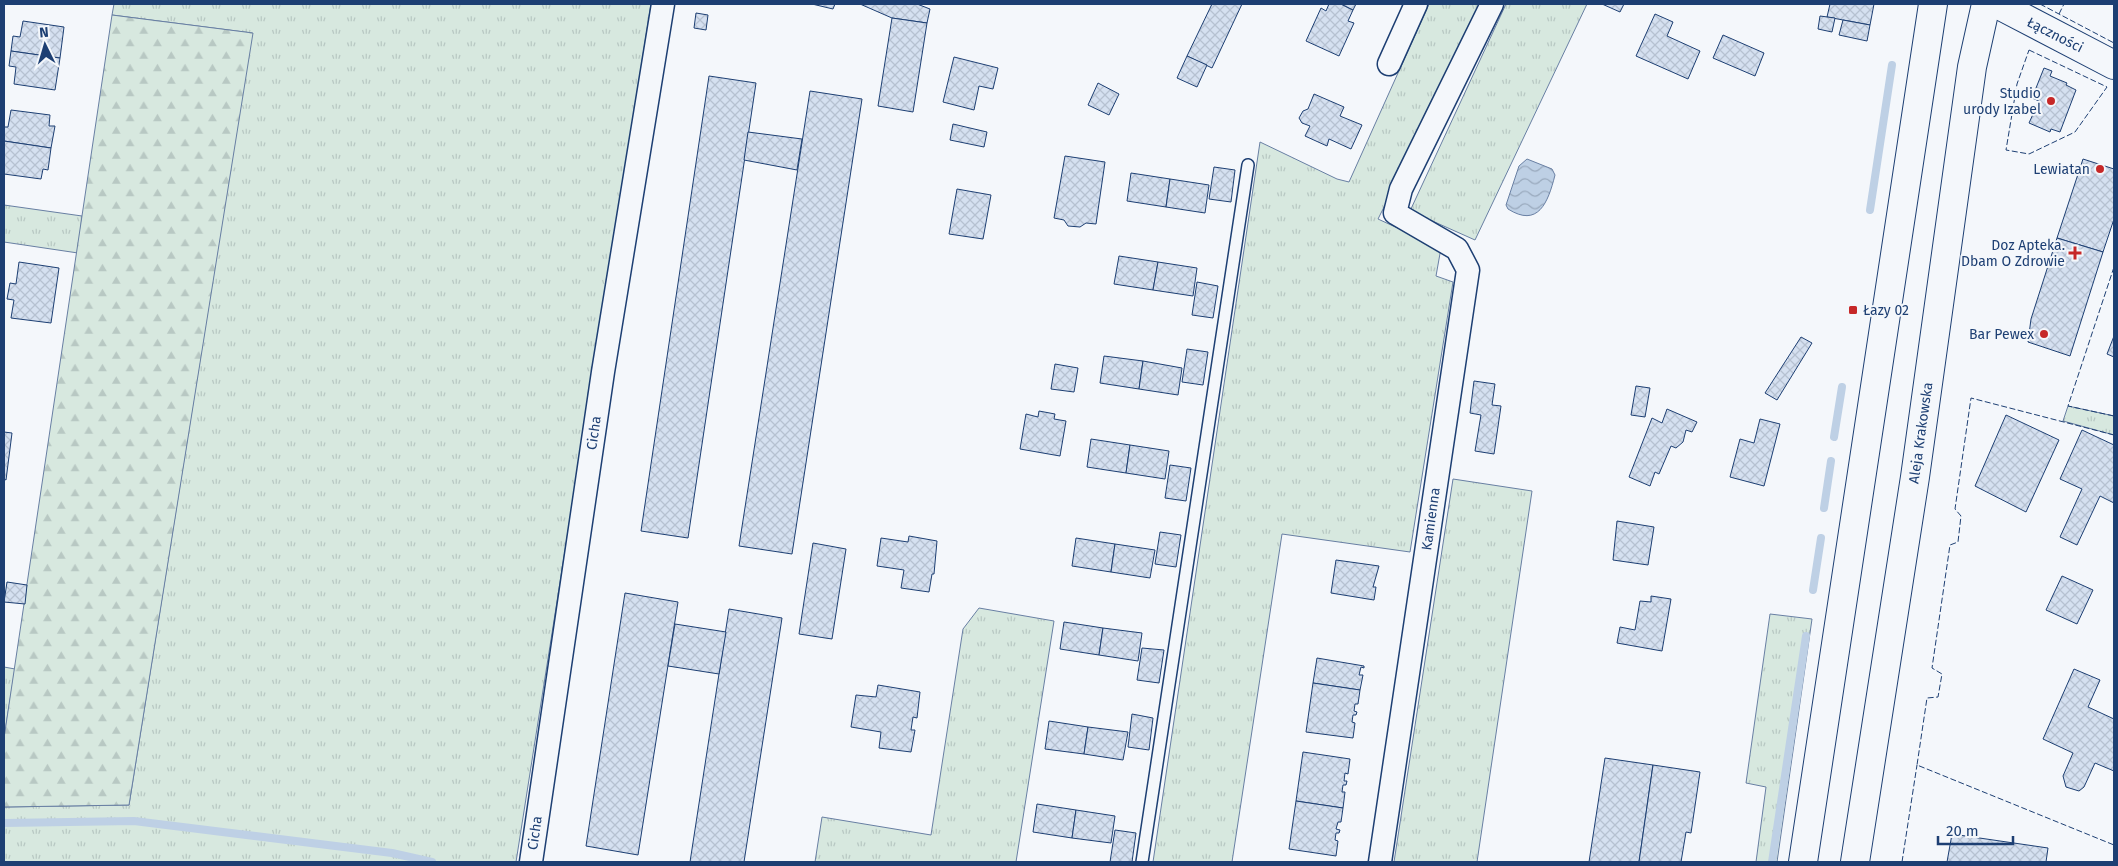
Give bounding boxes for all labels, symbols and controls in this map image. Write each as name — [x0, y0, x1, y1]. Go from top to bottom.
street label: Łączności — [2024, 14, 2086, 56]
north arrow — [20, 20, 70, 70]
text: N — [39, 24, 49, 41]
place label: Studio urody Izabel — [1963, 85, 2041, 118]
marker: Studio urody Izabel — [2045, 95, 2057, 107]
place label: Lewiatan — [2033, 161, 2090, 178]
marker: Lewiatan — [2094, 163, 2106, 175]
place label: Doz Apteka. Dbam O Zdrowie — [1961, 237, 2065, 270]
marker: Doz Apteka. Dbam O Zdrowie — [2069, 247, 2081, 259]
place label: Łazy 02 — [1863, 302, 1909, 319]
marker: Łazy 02 — [1847, 304, 1859, 316]
place label: Bar Pewex — [1969, 326, 2034, 343]
marker: Bar Pewex — [2038, 328, 2050, 340]
street label: Aleja Krakowska — [1905, 381, 1937, 485]
street label: Cicha — [583, 415, 605, 451]
street label: Kamienna — [1418, 486, 1444, 552]
scale bar — [1938, 814, 2013, 846]
street label: Cicha — [524, 815, 546, 851]
text: 20 m — [1946, 822, 1979, 840]

